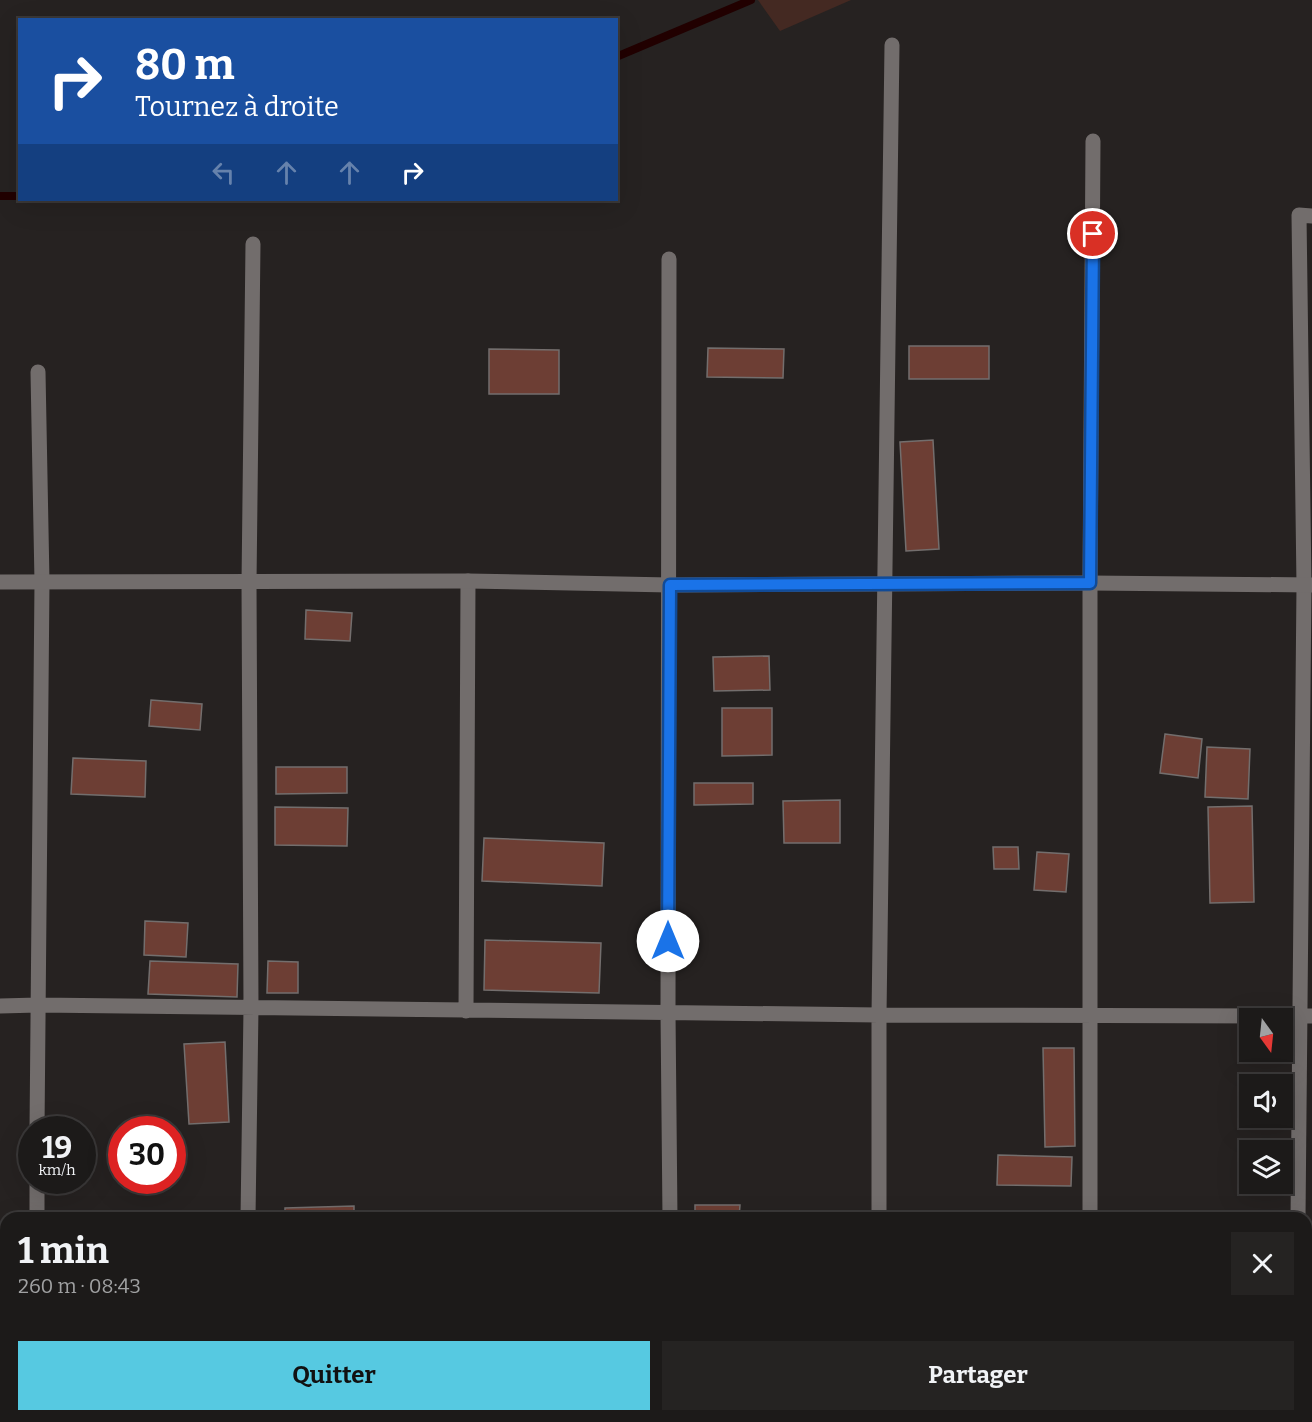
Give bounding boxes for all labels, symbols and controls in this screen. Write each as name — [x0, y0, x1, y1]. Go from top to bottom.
text: 80 m — [135, 40, 235, 90]
icon: right — [36, 42, 114, 120]
text: Tournez à droite — [135, 91, 339, 123]
icon: left — [207, 156, 240, 189]
icon: ahead — [270, 156, 303, 189]
icon: ahead — [333, 156, 366, 189]
icon: right — [396, 156, 429, 189]
pin — [1067, 208, 1118, 259]
icon: arrive — [1076, 217, 1109, 250]
position arrow — [636, 909, 700, 973]
north arrow — [1239, 1008, 1293, 1062]
map controls — [1239, 1008, 1293, 1194]
button: sound — [1239, 1074, 1293, 1128]
speed limit sign: 30 — [108, 1116, 186, 1194]
text: 19 — [42, 1130, 72, 1166]
button: layers — [1239, 1140, 1293, 1194]
text: km/h — [38, 1161, 76, 1179]
text: 1 min — [18, 1229, 109, 1273]
button: close — [1231, 1232, 1294, 1295]
text: 260 m · 08:43 — [18, 1274, 141, 1298]
button: Quitter — [18, 1341, 650, 1410]
button: Partager — [662, 1341, 1294, 1410]

